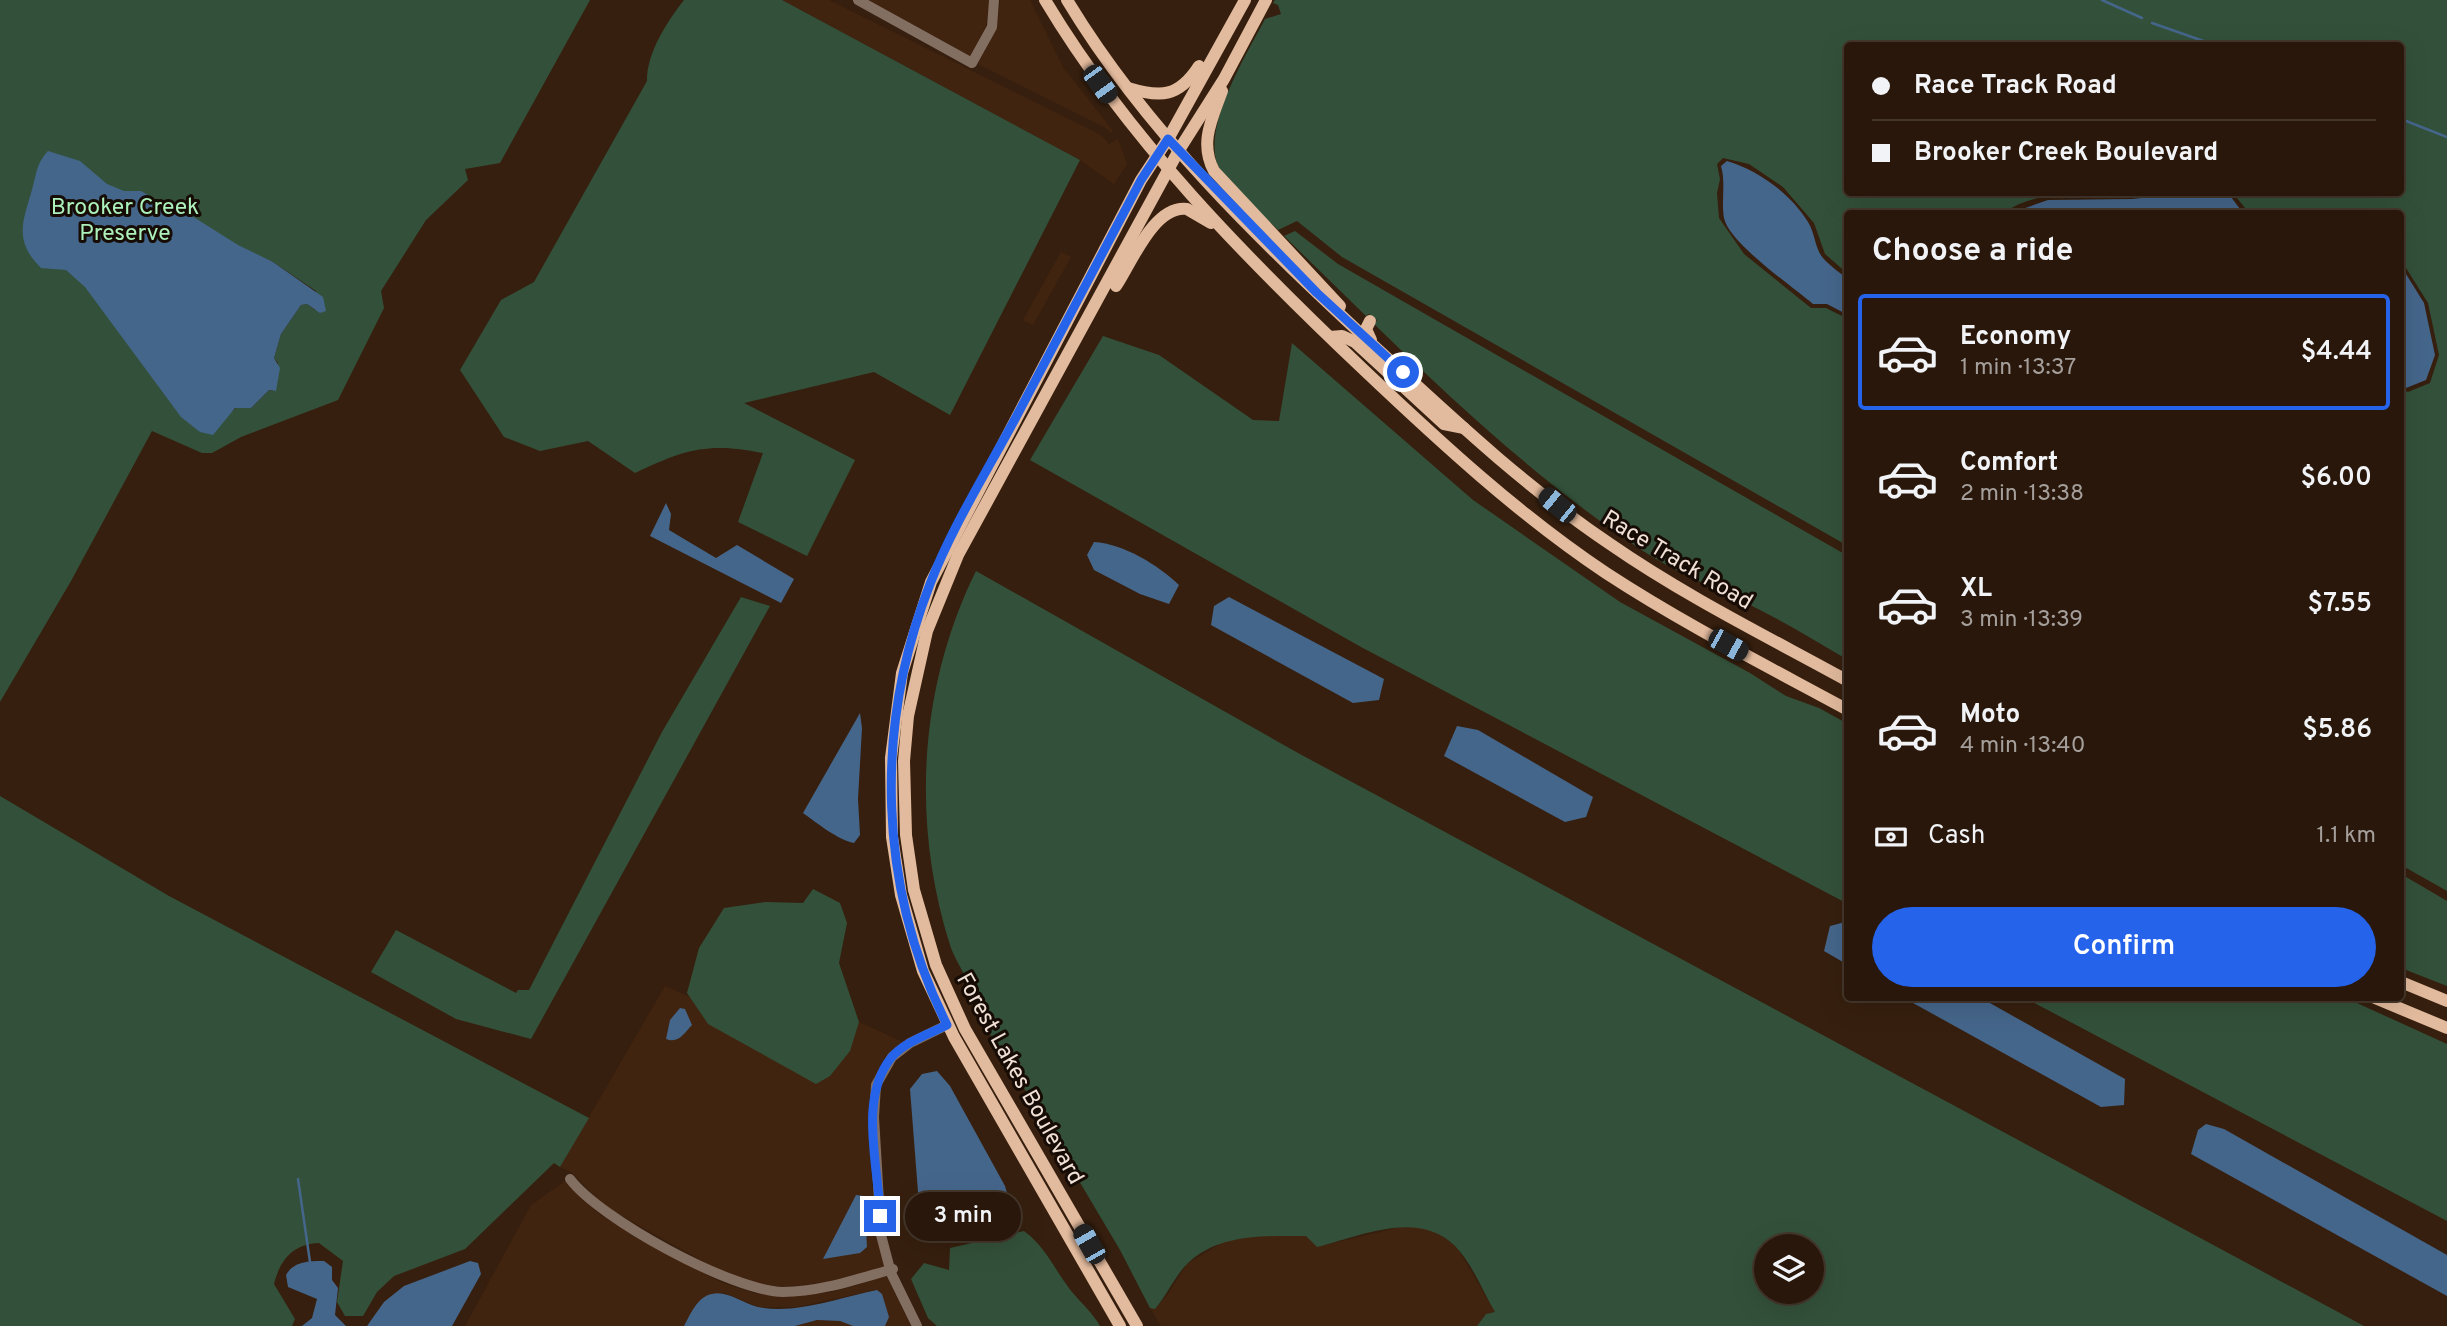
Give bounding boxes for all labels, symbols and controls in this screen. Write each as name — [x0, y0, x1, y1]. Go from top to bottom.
car — [1080, 61, 1121, 107]
text: Race Track Road — [1914, 70, 2117, 103]
text: Brooker Creek Boulevard — [1914, 137, 2218, 170]
park label: Brooker Creek Preserve — [51, 194, 199, 249]
text: Choose a ride — [1872, 232, 2073, 272]
icon: car — [1876, 321, 1939, 384]
text: Economy — [1960, 321, 2071, 354]
text: $4.44 — [2301, 336, 2372, 369]
text: 1 min · 13:37 — [1960, 354, 2076, 383]
route start — [1387, 356, 1419, 388]
icon: car — [1876, 447, 1939, 510]
text: Comfort — [1960, 447, 2058, 480]
text: $6.00 — [2301, 462, 2372, 495]
text: 2 min · 13:38 — [1960, 480, 2084, 509]
car — [1535, 484, 1580, 526]
street label: Race Track Road — [1596, 505, 1757, 618]
icon: car — [1876, 573, 1939, 636]
text: XL — [1960, 573, 1992, 606]
text: $7.55 — [2308, 588, 2372, 621]
text: 3 min · 13:39 — [1960, 606, 2083, 635]
car — [1705, 626, 1752, 664]
icon: car — [1876, 699, 1939, 762]
text: Moto — [1960, 699, 2020, 732]
text: $5.86 — [2302, 714, 2372, 747]
text: 4 min · 13:40 — [1960, 732, 2085, 761]
icon: cash — [1872, 818, 1910, 856]
text: Cash — [1928, 820, 1985, 853]
text: 1.1 km — [2317, 822, 2376, 851]
button: Confirm — [1872, 907, 2376, 987]
street label: Forest Lakes Boulevard — [948, 968, 1089, 1190]
callout: 3 min — [904, 1192, 1020, 1240]
route end — [864, 1200, 896, 1232]
text: 3 min — [933, 1202, 993, 1231]
car — [1070, 1221, 1109, 1267]
map controls — [1754, 1234, 1824, 1304]
button: layers — [1754, 1234, 1824, 1304]

